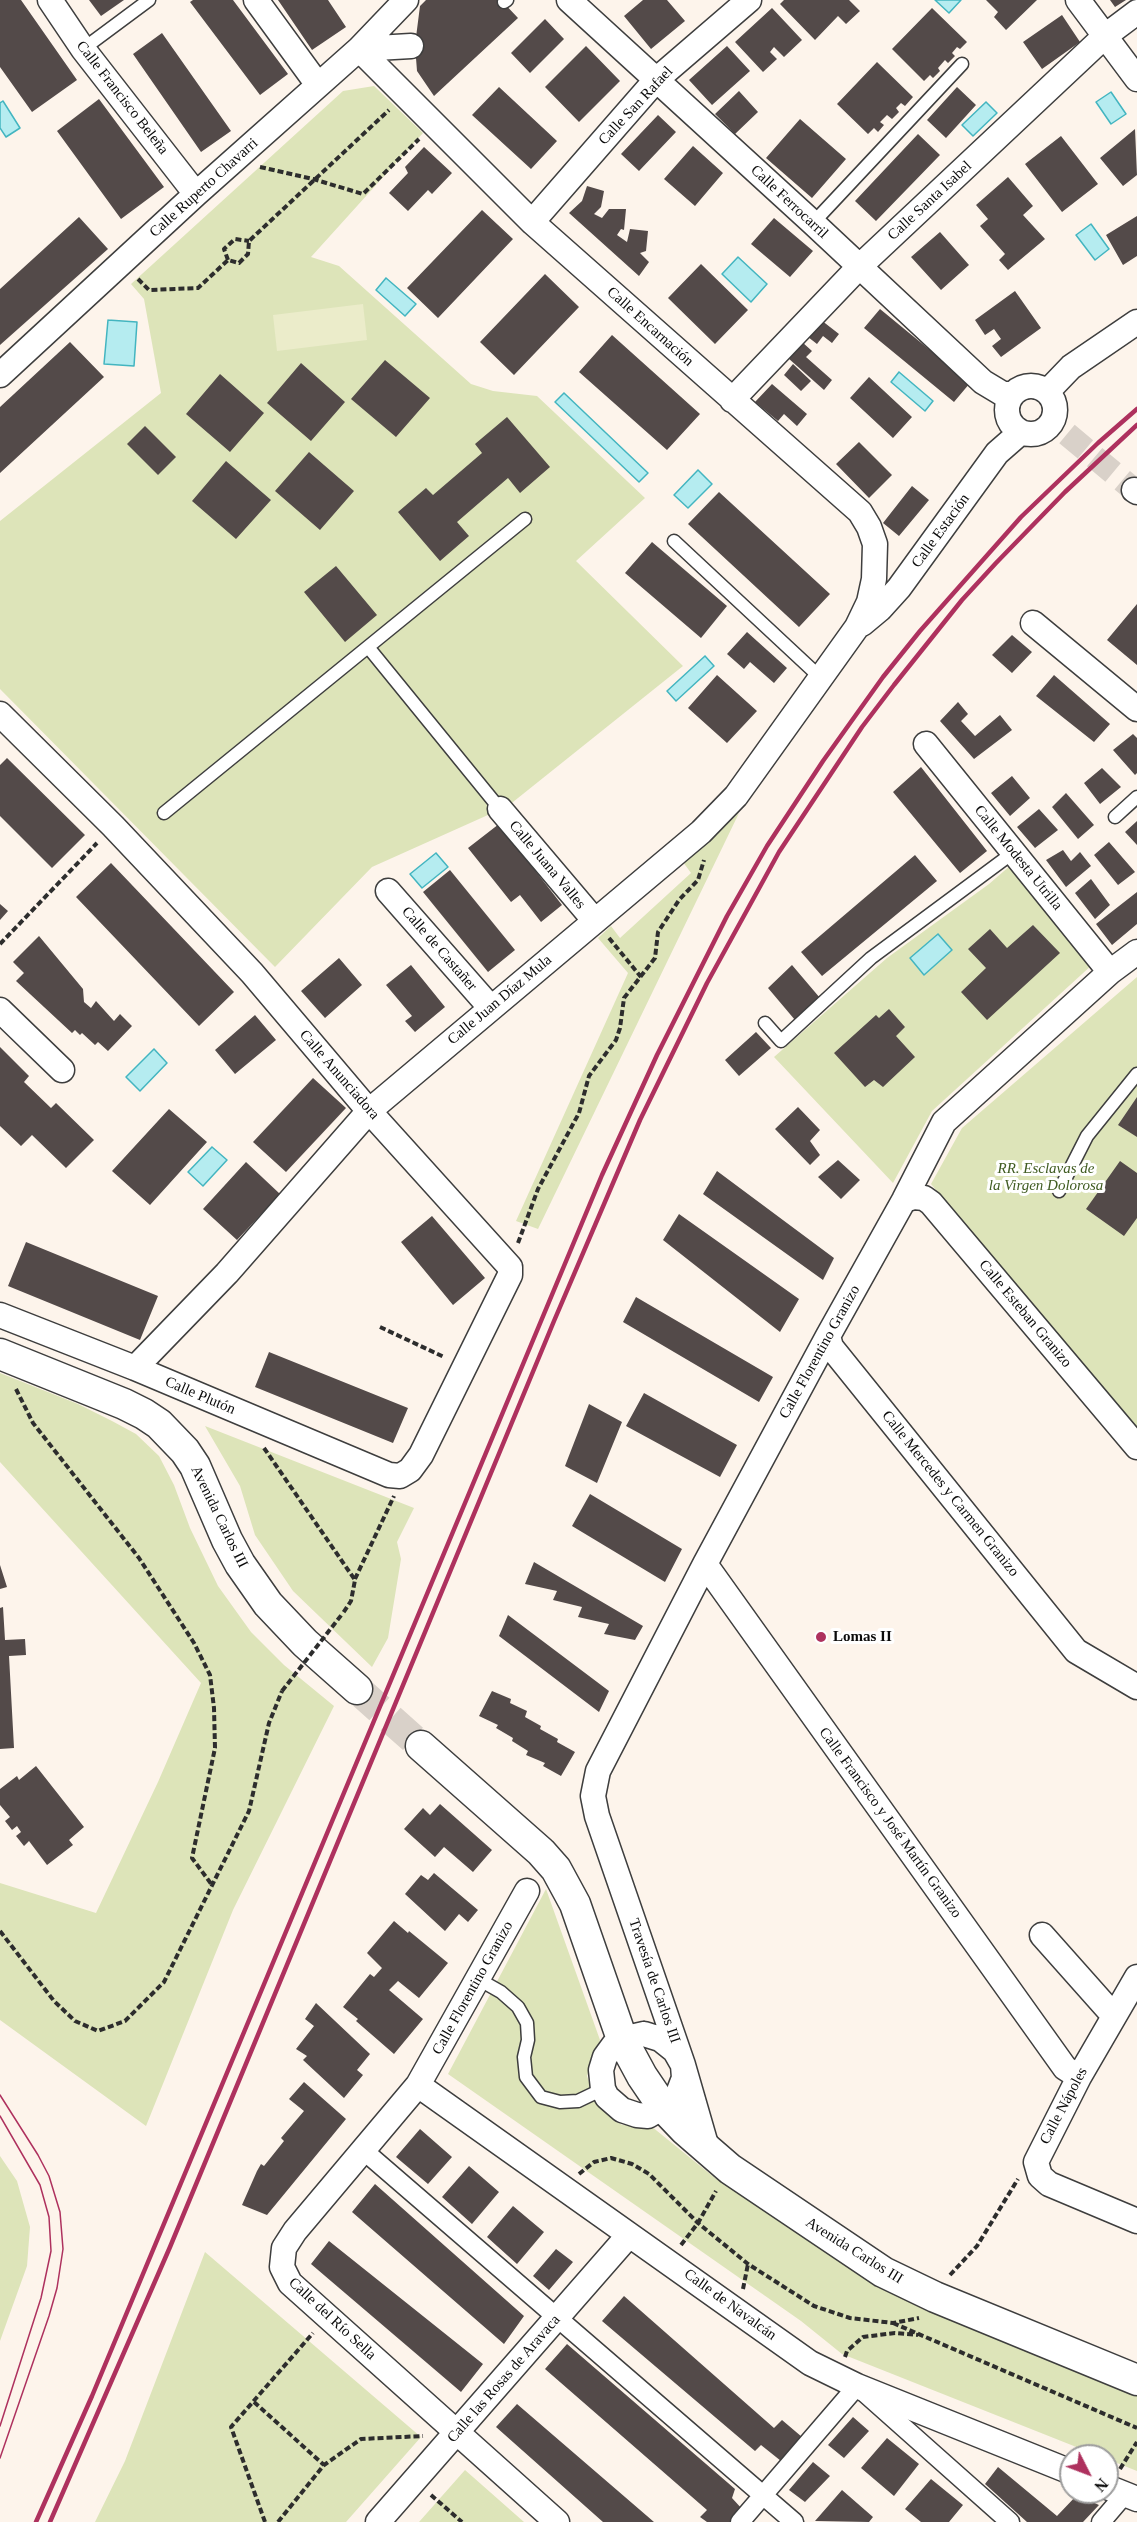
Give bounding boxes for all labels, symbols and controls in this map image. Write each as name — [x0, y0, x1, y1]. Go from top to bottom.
street label: Calle Francisco Beleña — [72, 38, 172, 158]
street label: Calle San Rafael — [595, 63, 677, 149]
street label: Calle Ruperto Chavarri — [146, 134, 262, 242]
street label: Calle Santa Isabel — [884, 157, 976, 245]
street label: Calle Ferrocarril — [746, 161, 832, 243]
street label: Calle Encarnación — [603, 283, 697, 371]
street label: Calle Estación — [908, 490, 974, 572]
street label: Calle Modesta Utrilla — [970, 802, 1066, 914]
street label: Calle Juana Valles — [505, 817, 589, 913]
street label: Calle de Castañer — [398, 903, 480, 995]
street label: Calle Juan Díaz Mula — [444, 951, 556, 1049]
street label: Calle Anunciadora — [295, 1027, 383, 1123]
park label: RR. Esclavas de la Virgen Dolorosa — [989, 1160, 1103, 1195]
street label: Calle Esteban Granizo — [975, 1257, 1075, 1371]
street label: Calle Florentino Granizo — [776, 1282, 864, 1422]
street label: Calle Plutón — [162, 1373, 238, 1419]
street label: Calle Mercedes y Carmen Granizo — [877, 1407, 1023, 1581]
street label: Avenida Carlos III — [187, 1463, 251, 1571]
place label: Lomas II — [833, 1628, 892, 1646]
marker: Lomas II — [814, 1630, 828, 1644]
street label: Calle Francisco y José Martín Granizo — [815, 1724, 965, 1922]
street label: Travesía de Carlos III — [624, 1916, 684, 2046]
street label: Calle Florentino Granizo — [429, 1918, 517, 2058]
street label: Calle Nápoles — [1036, 2064, 1092, 2148]
street label: Avenida Carlos III — [802, 2214, 906, 2288]
street label: Calle de Navalcán — [680, 2265, 780, 2345]
street label: Calle del Río Sella — [285, 2274, 379, 2364]
street label: Calle las Rosas de Aravaca — [444, 2311, 564, 2447]
north arrow — [1059, 2444, 1119, 2504]
text: N — [1091, 2475, 1111, 2495]

